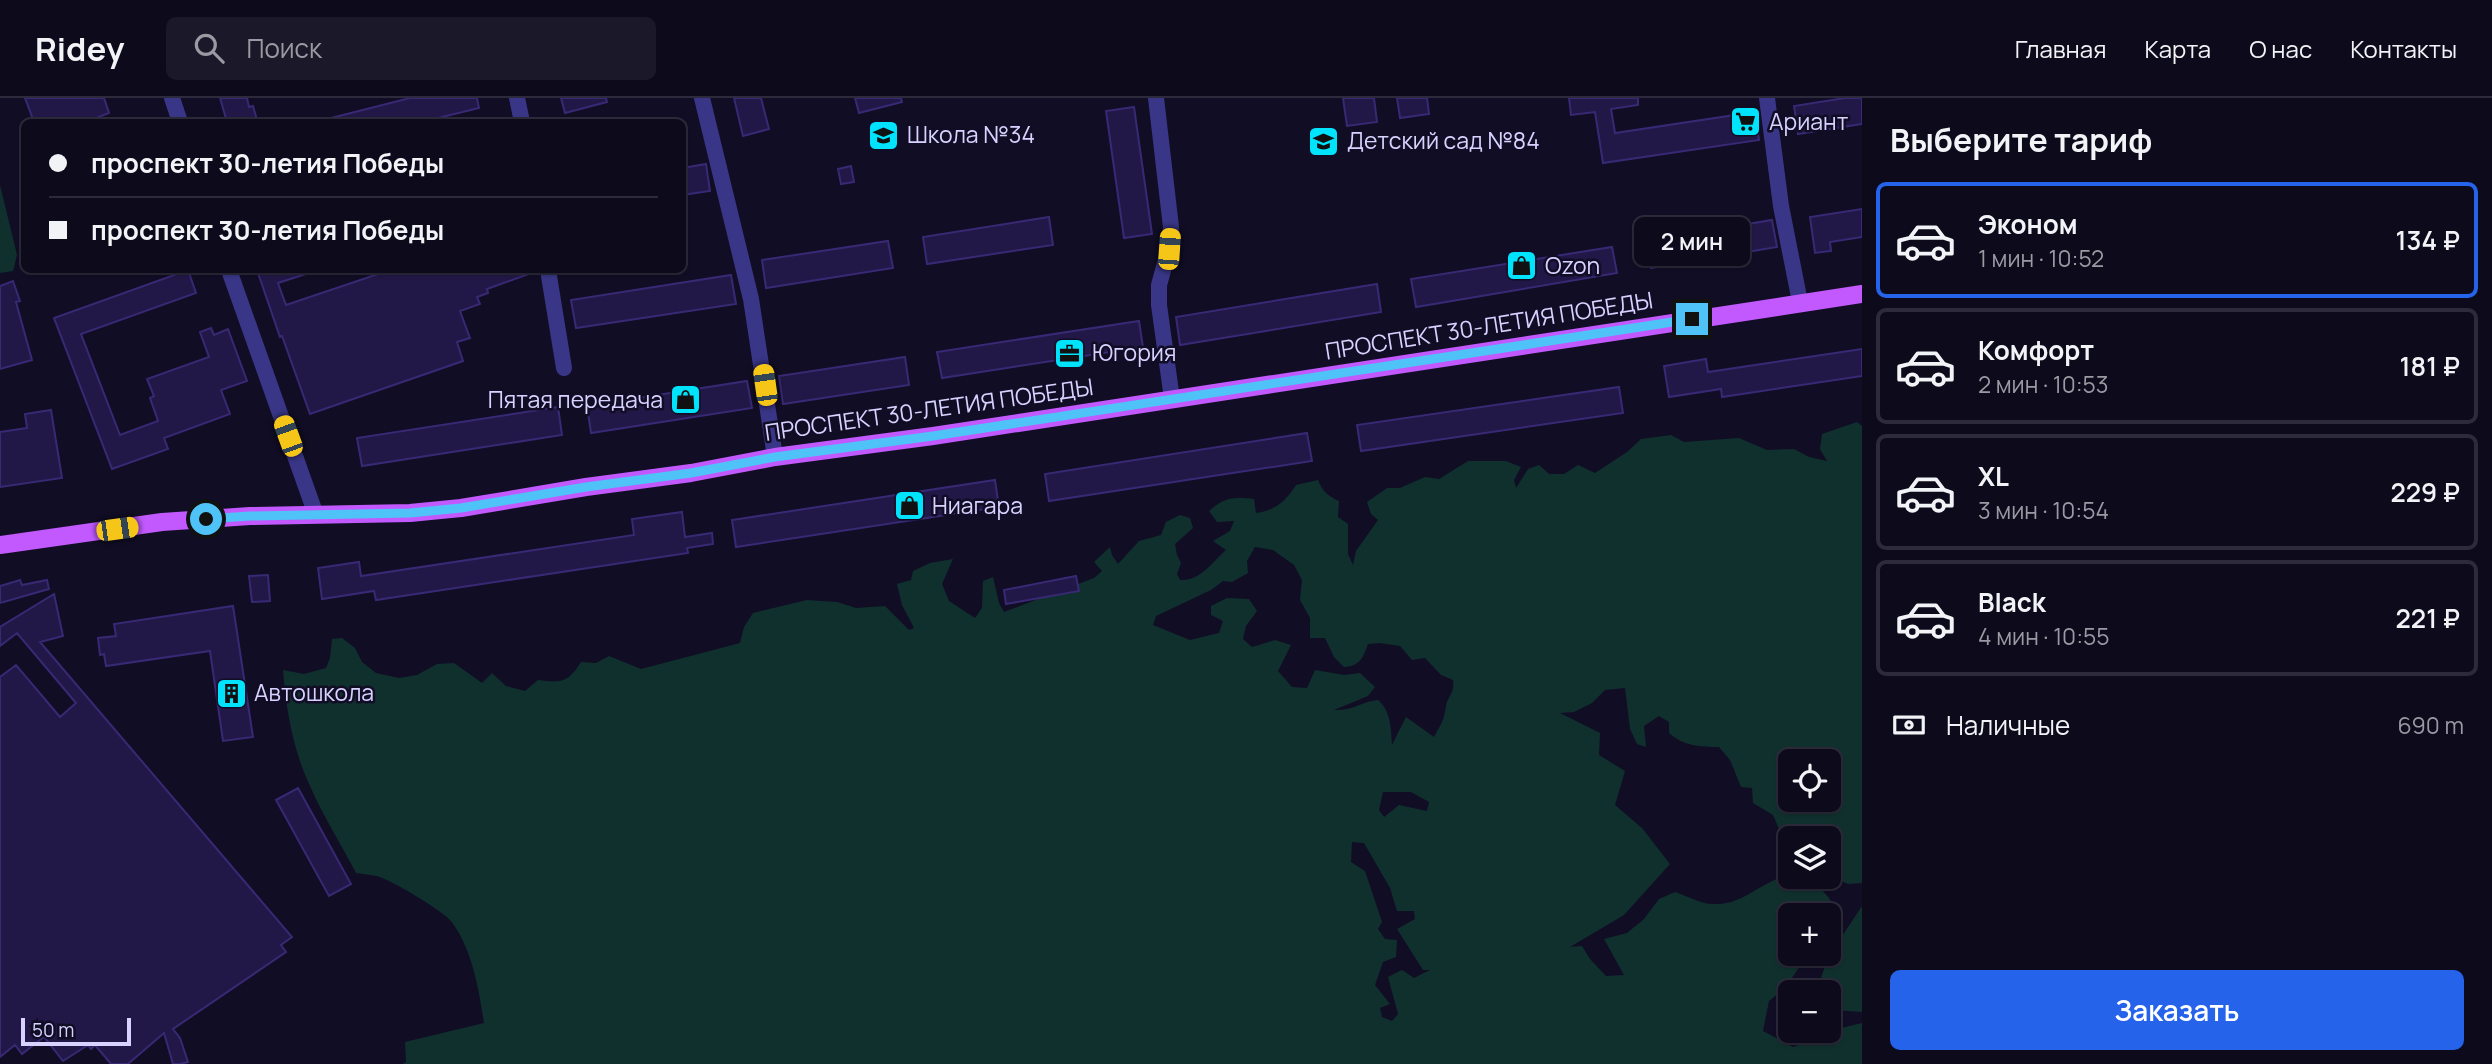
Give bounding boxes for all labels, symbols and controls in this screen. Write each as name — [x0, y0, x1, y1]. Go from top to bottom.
search box — [166, 17, 656, 80]
text: Ridey — [35, 26, 124, 71]
icon: search — [190, 29, 228, 67]
text: Поиск — [246, 30, 322, 66]
text: Главная — [2015, 32, 2106, 65]
text: Карта — [2144, 32, 2211, 65]
text: О нас — [2249, 32, 2312, 65]
text: Контакты — [2350, 32, 2457, 65]
supermarket icon: Ариант — [1729, 105, 1763, 139]
place label: Ариант — [1769, 105, 1849, 137]
school or university icon: Школа №34 — [867, 118, 901, 152]
place label: Школа №34 — [907, 118, 1035, 150]
text: Выберите тариф — [1890, 118, 2152, 162]
school or university icon: Детский сад №84 — [1307, 124, 1341, 158]
place label: Детский сад №84 — [1347, 124, 1540, 156]
text: проспект 30-летия Победы — [91, 145, 444, 181]
text: Эконом — [1978, 206, 2078, 242]
icon: car — [1894, 209, 1957, 272]
text: проспект 30-летия Победы — [91, 212, 444, 248]
callout: 2 мин — [1634, 218, 1750, 266]
text: 134 ₽ — [2396, 222, 2460, 258]
text: 2 мин — [1661, 225, 1723, 257]
car — [1158, 227, 1181, 271]
text: 1 мин · 10:52 — [1978, 242, 2104, 274]
shop icon: Ozon — [1505, 249, 1539, 283]
place label: Ozon — [1545, 249, 1600, 281]
street label: ПРОСПЕКТ 30-ЛЕТИЯ ПОБЕДЫ — [1323, 283, 1655, 367]
route end — [1676, 303, 1708, 335]
text: Комфорт — [1978, 332, 2094, 368]
icon: car — [1894, 335, 1957, 398]
office icon: Югория — [1052, 336, 1086, 370]
place label: Югория — [1092, 336, 1177, 368]
text: 181 ₽ — [2400, 348, 2460, 384]
car — [752, 363, 779, 407]
text: 2 мин · 10:53 — [1978, 368, 2109, 400]
street label: ПРОСПЕКТ 30-ЛЕТИЯ ПОБЕДЫ — [762, 370, 1095, 448]
place label: Пятая передача — [488, 383, 663, 415]
shop icon: Пятая передача — [669, 383, 703, 417]
car — [271, 413, 306, 459]
text: XL — [1978, 458, 2009, 494]
icon: car — [1894, 461, 1957, 524]
text: 229 ₽ — [2390, 474, 2460, 510]
shop icon: Ниагара — [892, 489, 926, 523]
place label: Ниагара — [932, 489, 1023, 521]
text: 3 мин · 10:54 — [1978, 494, 2109, 526]
route start — [190, 503, 222, 535]
car — [95, 516, 140, 542]
text: Black — [1978, 584, 2046, 620]
icon: car — [1894, 587, 1957, 650]
text: 221 ₽ — [2396, 600, 2460, 636]
text: 4 мин · 10:55 — [1978, 620, 2110, 652]
building icon: Автошкола — [214, 676, 248, 710]
place label: Автошкола — [254, 676, 374, 708]
icon: cash — [1890, 706, 1928, 744]
text: Наличные — [1946, 707, 2070, 743]
text: 690 m — [2398, 709, 2464, 741]
map controls — [1778, 749, 1841, 1043]
button: locate — [1778, 749, 1841, 812]
button: layers — [1778, 826, 1841, 889]
button: + — [1778, 903, 1841, 966]
button: Заказать — [1890, 970, 2464, 1050]
button: − — [1778, 980, 1841, 1043]
scale bar — [21, 1015, 131, 1047]
text: 50 m — [32, 1017, 74, 1043]

